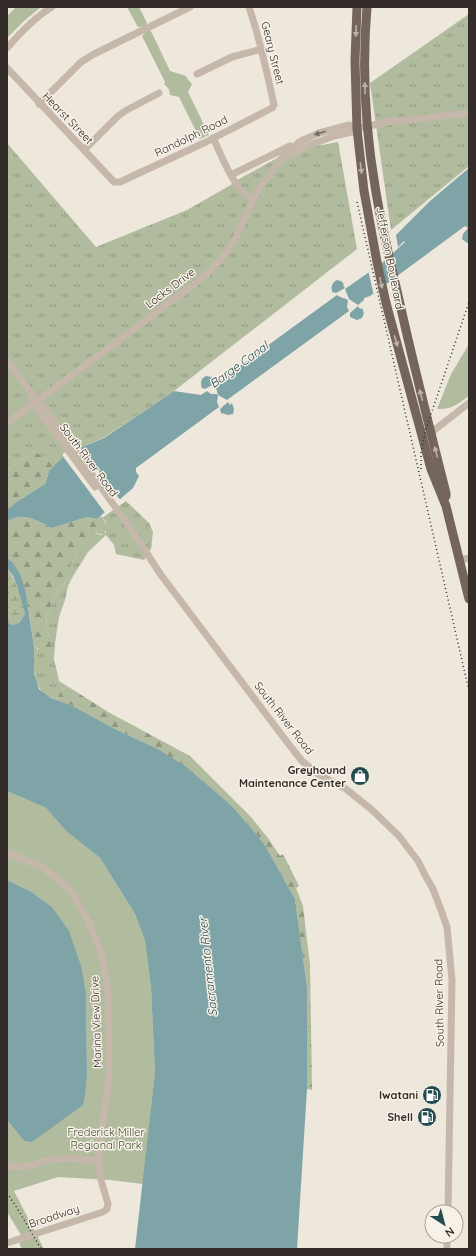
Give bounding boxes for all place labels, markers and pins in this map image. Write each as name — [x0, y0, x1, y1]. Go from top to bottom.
place label: Greyhound Maintenance Center — [239, 763, 346, 790]
shop icon: Greyhound Maintenance Center — [349, 765, 371, 787]
fuel station icon: Iwatani — [421, 1084, 443, 1106]
place label: Iwatani — [379, 1088, 418, 1102]
fuel station icon: Shell — [416, 1106, 438, 1128]
place label: Shell — [388, 1110, 413, 1124]

